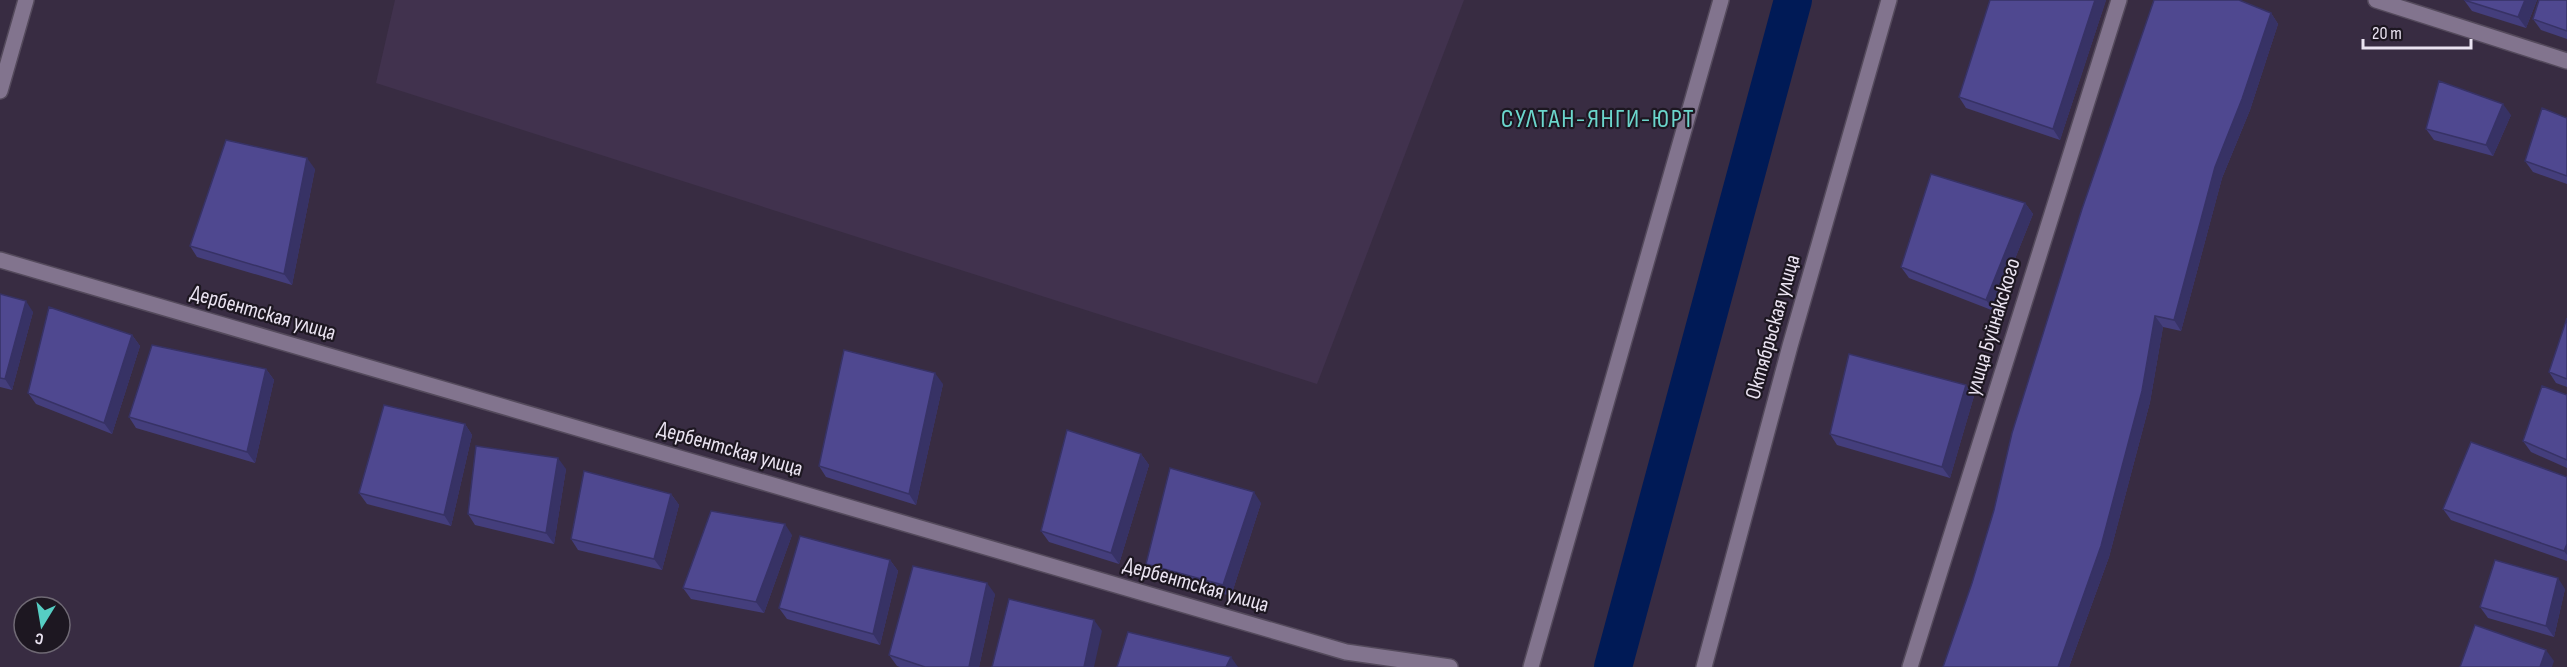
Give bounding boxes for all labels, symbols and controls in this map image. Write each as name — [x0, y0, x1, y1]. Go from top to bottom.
scale bar — [2363, 12, 2471, 50]
text: 20 m — [2372, 23, 2402, 44]
district label: СУЛТАН-ЯНГИ-ЮРТ — [1501, 104, 1695, 135]
street label: Октябрьская улица — [1739, 252, 1807, 402]
street label: улица Буйнакского — [1959, 255, 2027, 399]
street label: Дербентская улица — [187, 279, 339, 347]
street label: Дербентская улица — [654, 415, 806, 483]
street label: Дербентская улица — [1120, 551, 1272, 619]
north arrow — [12, 595, 72, 655]
text: С — [34, 628, 45, 648]

